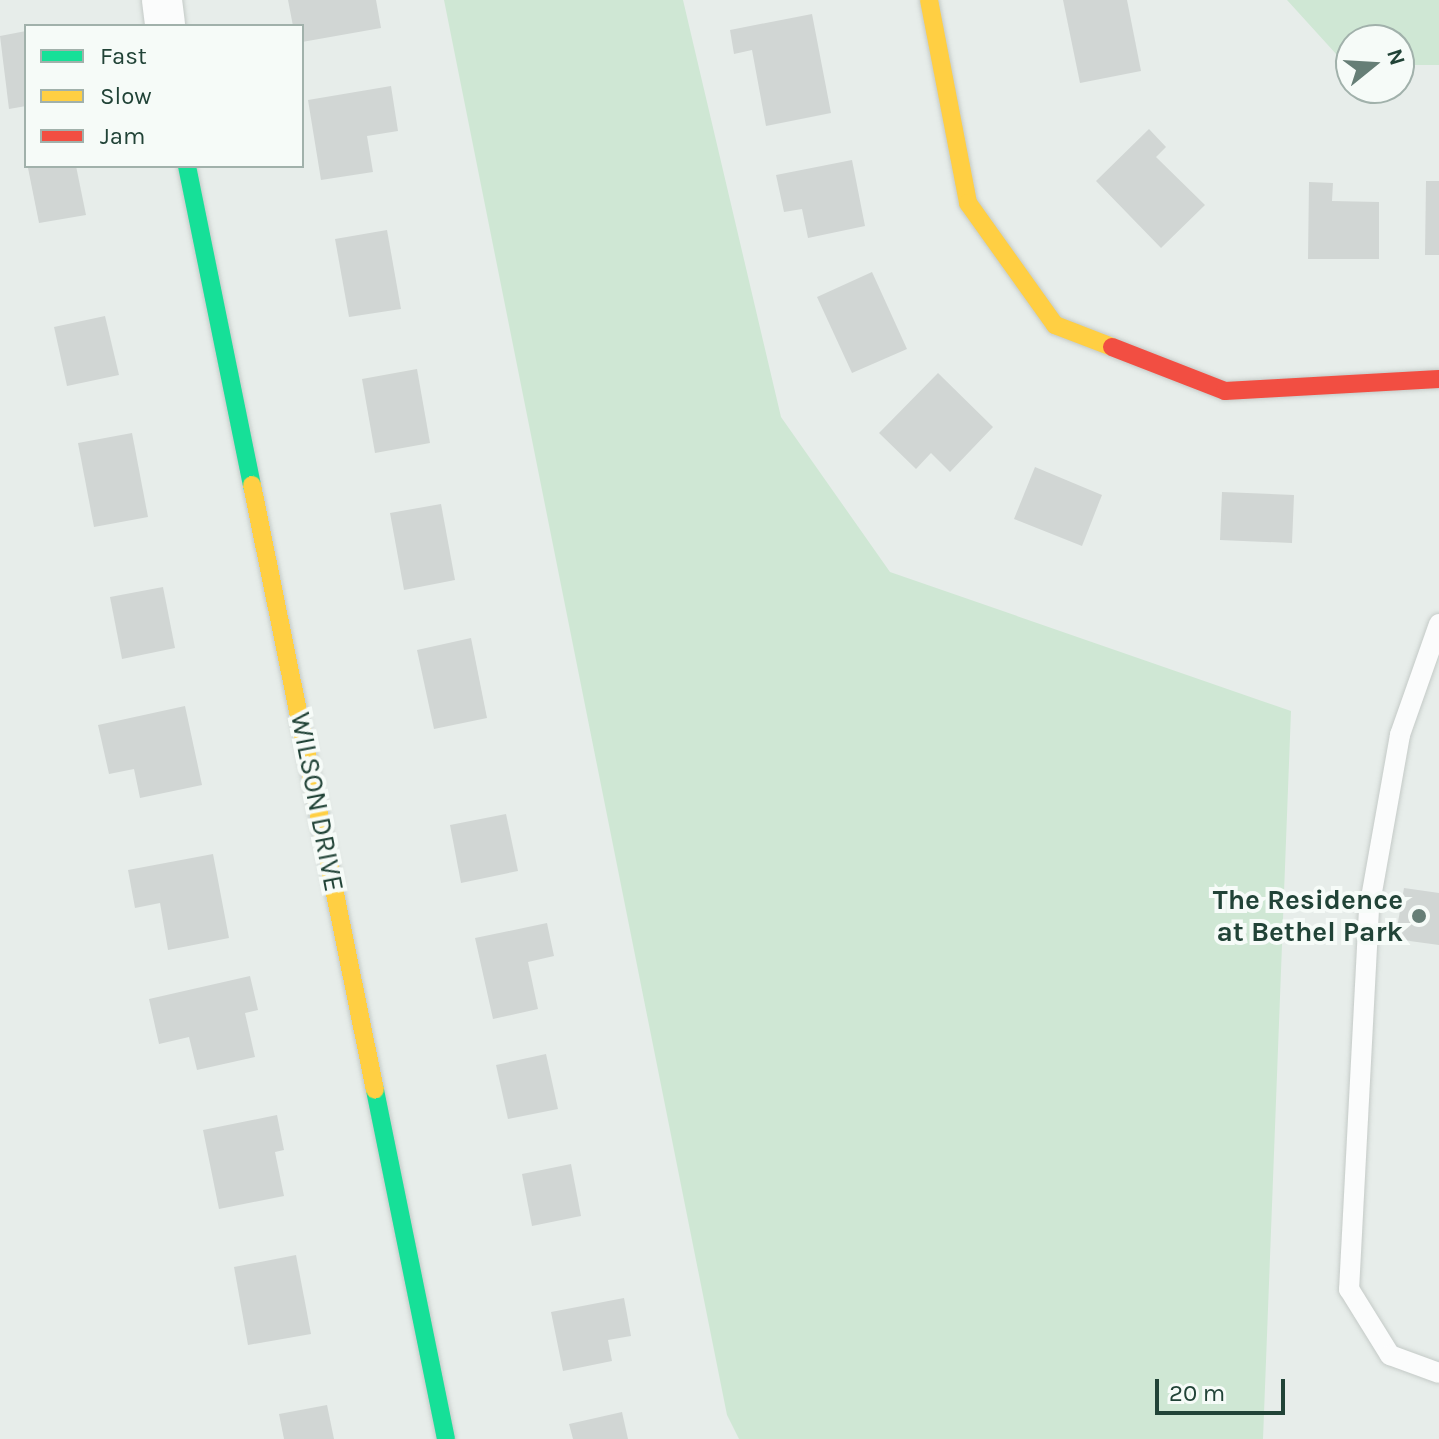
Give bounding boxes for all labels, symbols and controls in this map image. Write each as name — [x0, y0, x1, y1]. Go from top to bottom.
legend — [24, 24, 304, 168]
north arrow — [1335, 24, 1415, 104]
text: Fast — [100, 42, 147, 70]
text: N — [1381, 46, 1411, 69]
text: Slow — [100, 82, 152, 110]
text: Jam — [100, 122, 145, 150]
street label: WILSON DRIVE — [283, 710, 351, 894]
place label: The Residence at Bethel Park — [1213, 883, 1403, 949]
marker: The Residence at Bethel Park — [1410, 907, 1428, 925]
scale bar — [1159, 1363, 1289, 1413]
text: 20 m — [1169, 1379, 1225, 1407]

